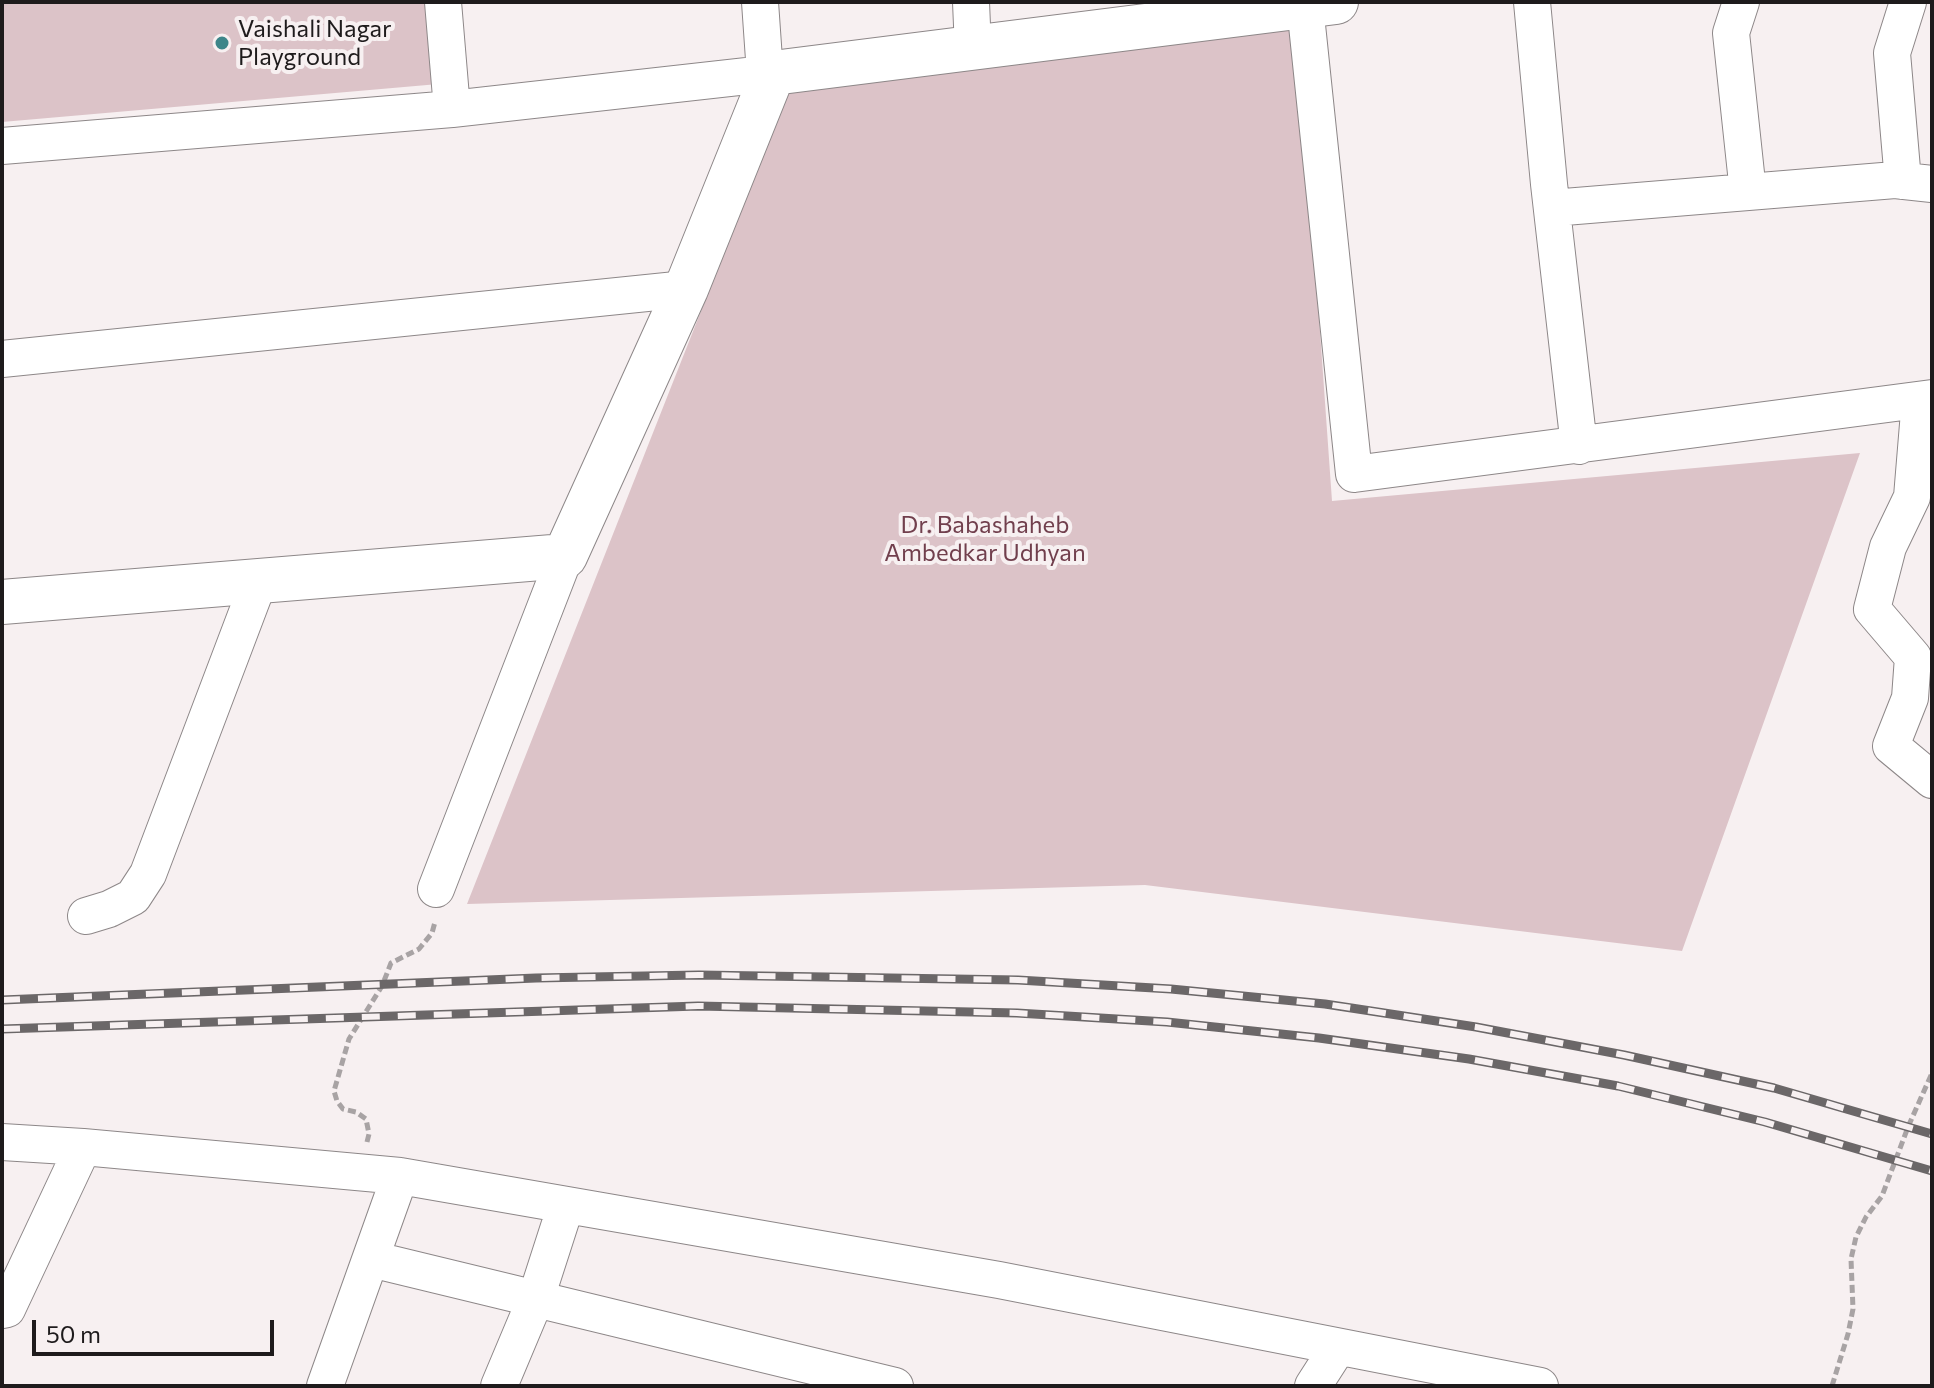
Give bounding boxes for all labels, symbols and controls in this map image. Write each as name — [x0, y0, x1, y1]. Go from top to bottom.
place label: Vaishali Nagar Playground — [238, 15, 392, 71]
marker: Vaishali Nagar Playground — [213, 34, 231, 52]
park label: Dr. Babashaheb Ambedkar Udhyan — [884, 511, 1086, 567]
scale bar — [36, 1304, 278, 1354]
text: 50 m — [46, 1319, 101, 1348]

